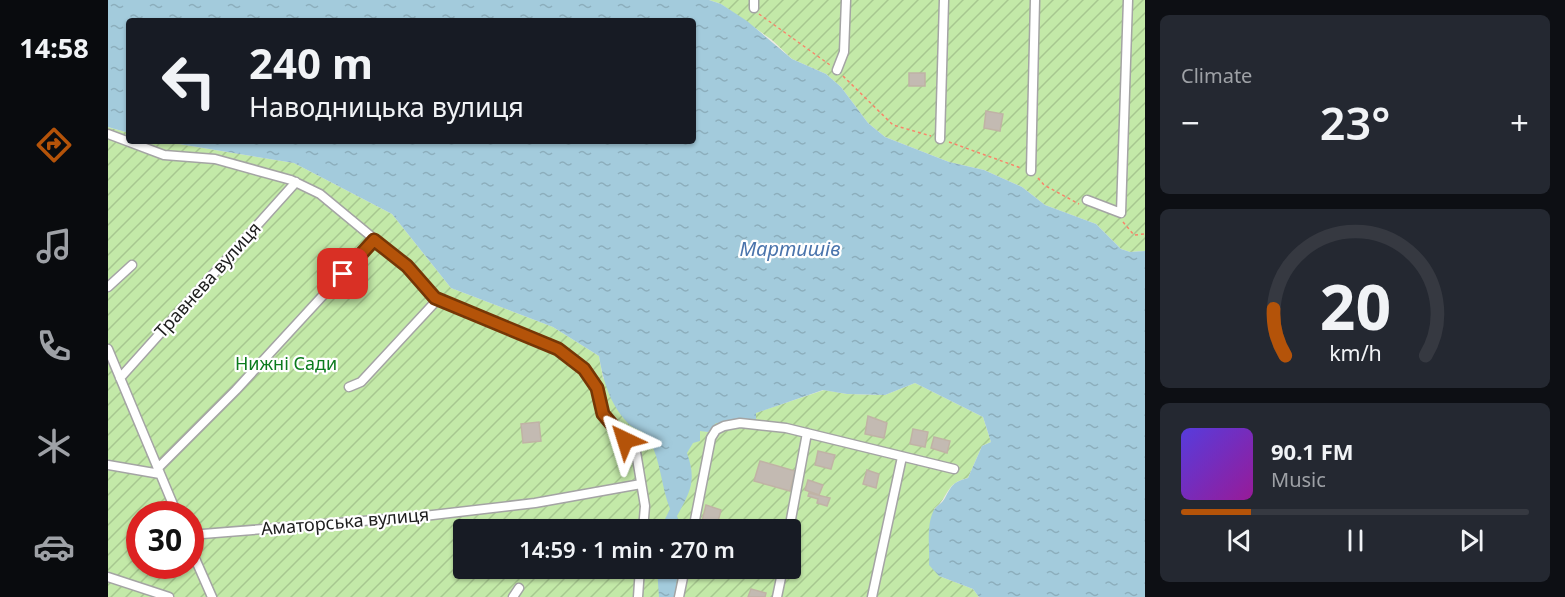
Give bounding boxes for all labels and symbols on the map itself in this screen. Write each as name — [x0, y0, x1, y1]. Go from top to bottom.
street label: Травнева вулиця — [149, 216, 266, 342]
water label: Мартишів — [739, 235, 841, 262]
pin — [317, 248, 368, 299]
park label: Нижні Сади — [235, 351, 337, 375]
position arrow — [593, 408, 657, 472]
speed limit sign: 30 — [126, 501, 204, 579]
street label: Аматорська вулиця — [260, 502, 430, 540]

